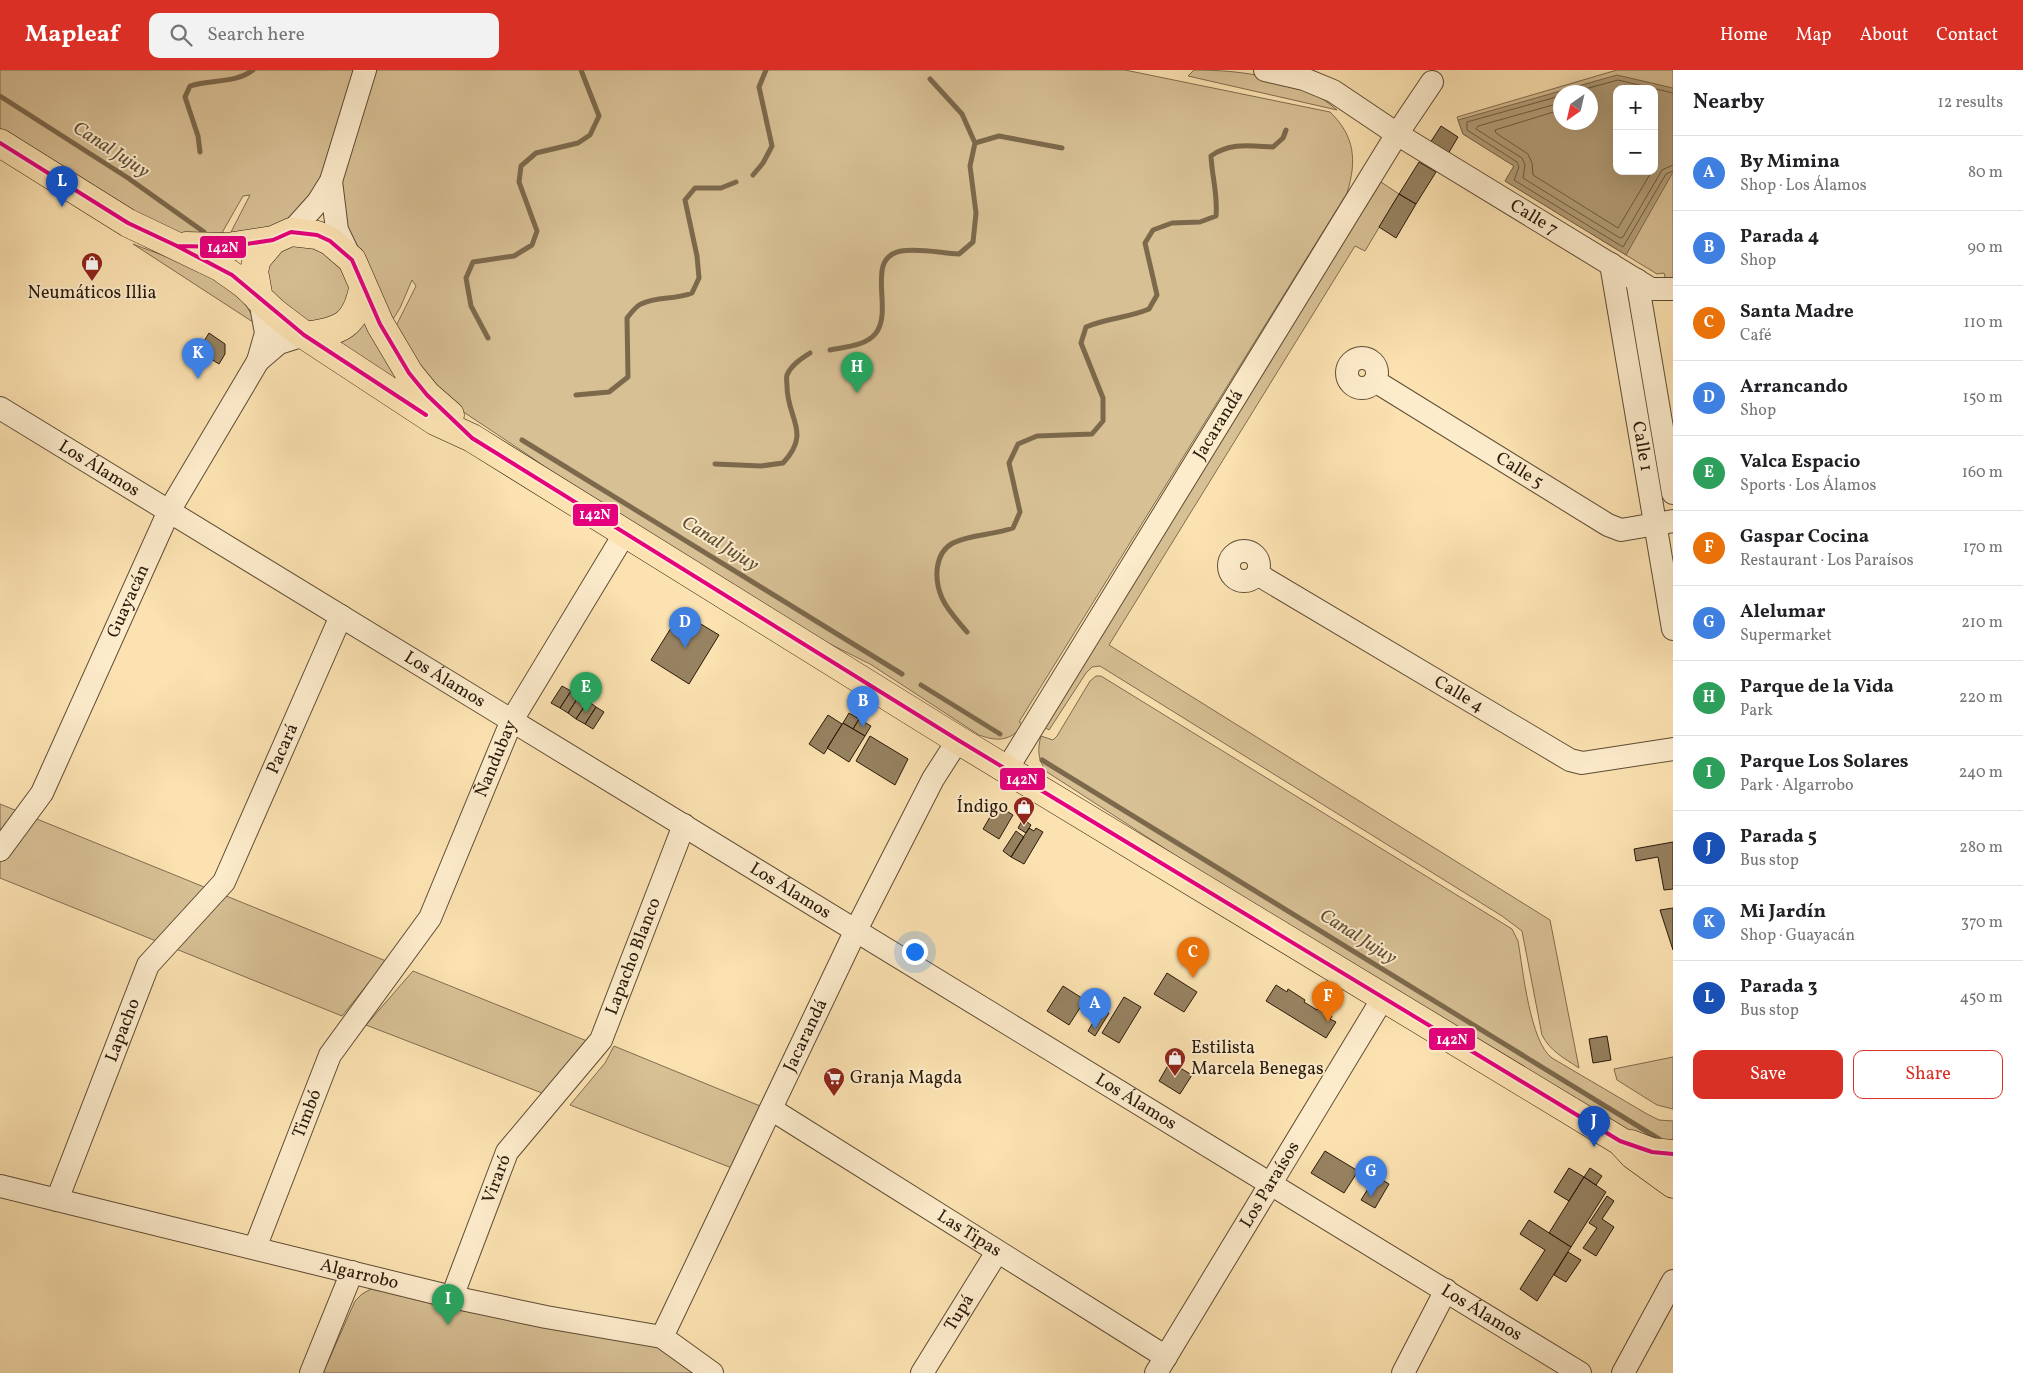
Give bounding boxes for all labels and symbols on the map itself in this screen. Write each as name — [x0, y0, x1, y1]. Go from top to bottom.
north arrow — [1553, 85, 1598, 130]
water label: Canal Jujuy — [67, 115, 155, 185]
pin: L — [46, 166, 78, 207]
street label: Calle 7 — [1505, 193, 1563, 242]
line badge: 142N — [199, 235, 247, 259]
text: 142N — [207, 239, 239, 258]
shop icon: Neumáticos Illia — [80, 251, 104, 282]
place label: Neumáticos Illia — [28, 281, 156, 306]
pin: K — [182, 338, 214, 379]
pin: H — [841, 352, 873, 393]
street label: Jacarandá — [1187, 385, 1250, 465]
street label: Calle 1 — [1625, 419, 1659, 473]
street label: Los Álamos — [54, 434, 144, 503]
street label: Calle 5 — [1491, 446, 1548, 495]
line badge: 142N — [572, 503, 619, 527]
text: 142N — [579, 506, 611, 525]
water label: Canal Jujuy — [676, 510, 764, 578]
street label: Guayacán — [101, 560, 156, 642]
pin: D — [669, 607, 701, 648]
street label: Los Álamos — [399, 645, 490, 714]
street label: Calle 4 — [1429, 669, 1489, 719]
pin: E — [570, 672, 602, 713]
pin: B — [847, 686, 879, 727]
street label: Ñandubay — [469, 716, 523, 801]
street label: Pacará — [260, 720, 305, 778]
line badge: 142N — [999, 767, 1046, 791]
text: 142N — [1006, 771, 1038, 790]
place label: Índigo — [957, 795, 1008, 820]
shop icon: Índigo — [1012, 795, 1036, 826]
street label: Los Álamos — [745, 856, 836, 925]
street label: Lapacho Blanco — [599, 894, 667, 1019]
water label: Canal Jujuy — [1314, 903, 1402, 971]
pin: C — [1177, 937, 1209, 978]
your location — [902, 939, 928, 965]
pin: F — [1312, 981, 1344, 1022]
pin: A — [1079, 988, 1111, 1029]
street label: Lapacho — [99, 995, 146, 1066]
street label: Jacarandá — [778, 995, 834, 1076]
line badge: 142N — [1428, 1027, 1476, 1051]
text: 142N — [1436, 1031, 1468, 1050]
place label: Estilista Marcela Benegas — [1191, 1036, 1324, 1082]
shop icon: Estilista Marcela Benegas — [1163, 1046, 1187, 1077]
supermarket icon: Granja Magda — [822, 1066, 846, 1097]
place label: Granja Magda — [850, 1066, 962, 1091]
street label: Los Álamos — [1090, 1067, 1181, 1136]
street label: Timbó — [286, 1086, 328, 1142]
pin: J — [1578, 1106, 1610, 1147]
street label: Los Paraísos — [1234, 1137, 1306, 1233]
street label: Viraró — [476, 1151, 517, 1207]
pin: G — [1355, 1156, 1387, 1197]
street label: Las Tipas — [932, 1204, 1006, 1263]
street label: Algarrobo — [317, 1253, 401, 1296]
street label: Los Álamos — [1436, 1278, 1527, 1347]
pin: I — [432, 1284, 464, 1325]
street label: Tupá — [938, 1289, 980, 1336]

